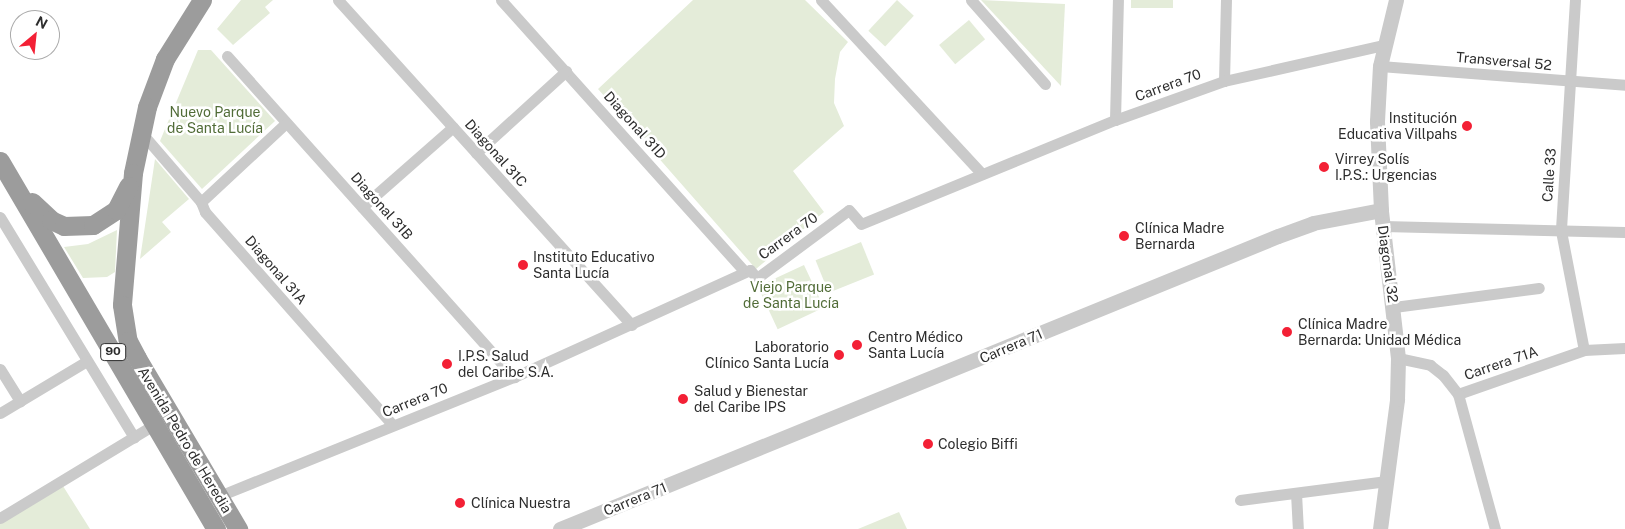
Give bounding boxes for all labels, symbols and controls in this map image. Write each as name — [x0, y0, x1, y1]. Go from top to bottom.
north arrow — [10, 10, 60, 60]
text: N — [33, 13, 50, 32]
street label: Transversal 52 — [1455, 48, 1553, 74]
street label: Carrera 70 — [1133, 65, 1203, 105]
street label: Diagonal 31D — [600, 88, 670, 162]
park label: Nuevo Parque de Santa Lucía — [167, 104, 263, 136]
place label: Institución Educativa Villpahs — [1338, 110, 1457, 142]
street label: Diagonal 31C — [461, 116, 531, 190]
marker: Institución Educativa Villpahs — [1461, 120, 1473, 132]
street label: Calle 33 — [1539, 147, 1559, 203]
place label: Virrey Solís I.P.S.: Urgencias — [1335, 151, 1437, 184]
marker: Virrey Solís I.P.S.: Urgencias — [1317, 160, 1331, 174]
street label: Diagonal 31B — [347, 169, 417, 243]
street label: Carrera 70 — [755, 209, 821, 263]
place label: Clínica Madre Bernarda — [1135, 220, 1224, 252]
street label: Diagonal 32 — [1374, 224, 1402, 304]
marker: Clínica Madre Bernarda — [1117, 229, 1131, 243]
street label: Diagonal 31A — [242, 232, 310, 308]
place label: Instituto Educativo Santa Lucía — [533, 249, 655, 282]
marker: Instituto Educativo Santa Lucía — [517, 259, 529, 271]
park label: Viejo Parque de Santa Lucía — [743, 279, 839, 312]
place label: Clínica Madre Bernarda: Unidad Médica — [1298, 316, 1461, 348]
street label: Carrera 71 — [977, 325, 1045, 367]
marker: Clínica Madre Bernarda: Unidad Médica — [1280, 325, 1294, 339]
place label: Centro Médico Santa Lucía — [868, 329, 963, 362]
marker: Centro Médico Santa Lucía — [850, 338, 864, 352]
place label: Laboratorio Clínico Santa Lucía — [705, 339, 829, 372]
road number: 90 — [99, 342, 127, 362]
street label: Carrera 71A — [1462, 343, 1540, 383]
place label: I.P.S. Salud del Caribe S.A. — [458, 348, 554, 381]
marker: Laboratorio Clínico Santa Lucía — [833, 349, 845, 361]
marker: I.P.S. Salud del Caribe S.A. — [440, 357, 454, 371]
street label: Avenida Pedro de Heredia — [135, 364, 235, 516]
street label: Carrera 70 — [380, 379, 450, 421]
place label: Salud y Bienestar del Caribe IPS — [694, 383, 808, 416]
marker: Salud y Bienestar del Caribe IPS — [676, 392, 690, 406]
place label: Colegio Biffi — [938, 436, 1018, 452]
marker: Colegio Biffi — [922, 438, 934, 450]
street label: Carrera 71 — [601, 479, 669, 519]
place label: Clínica Nuestra — [471, 495, 570, 511]
marker: Clínica Nuestra — [453, 496, 467, 510]

